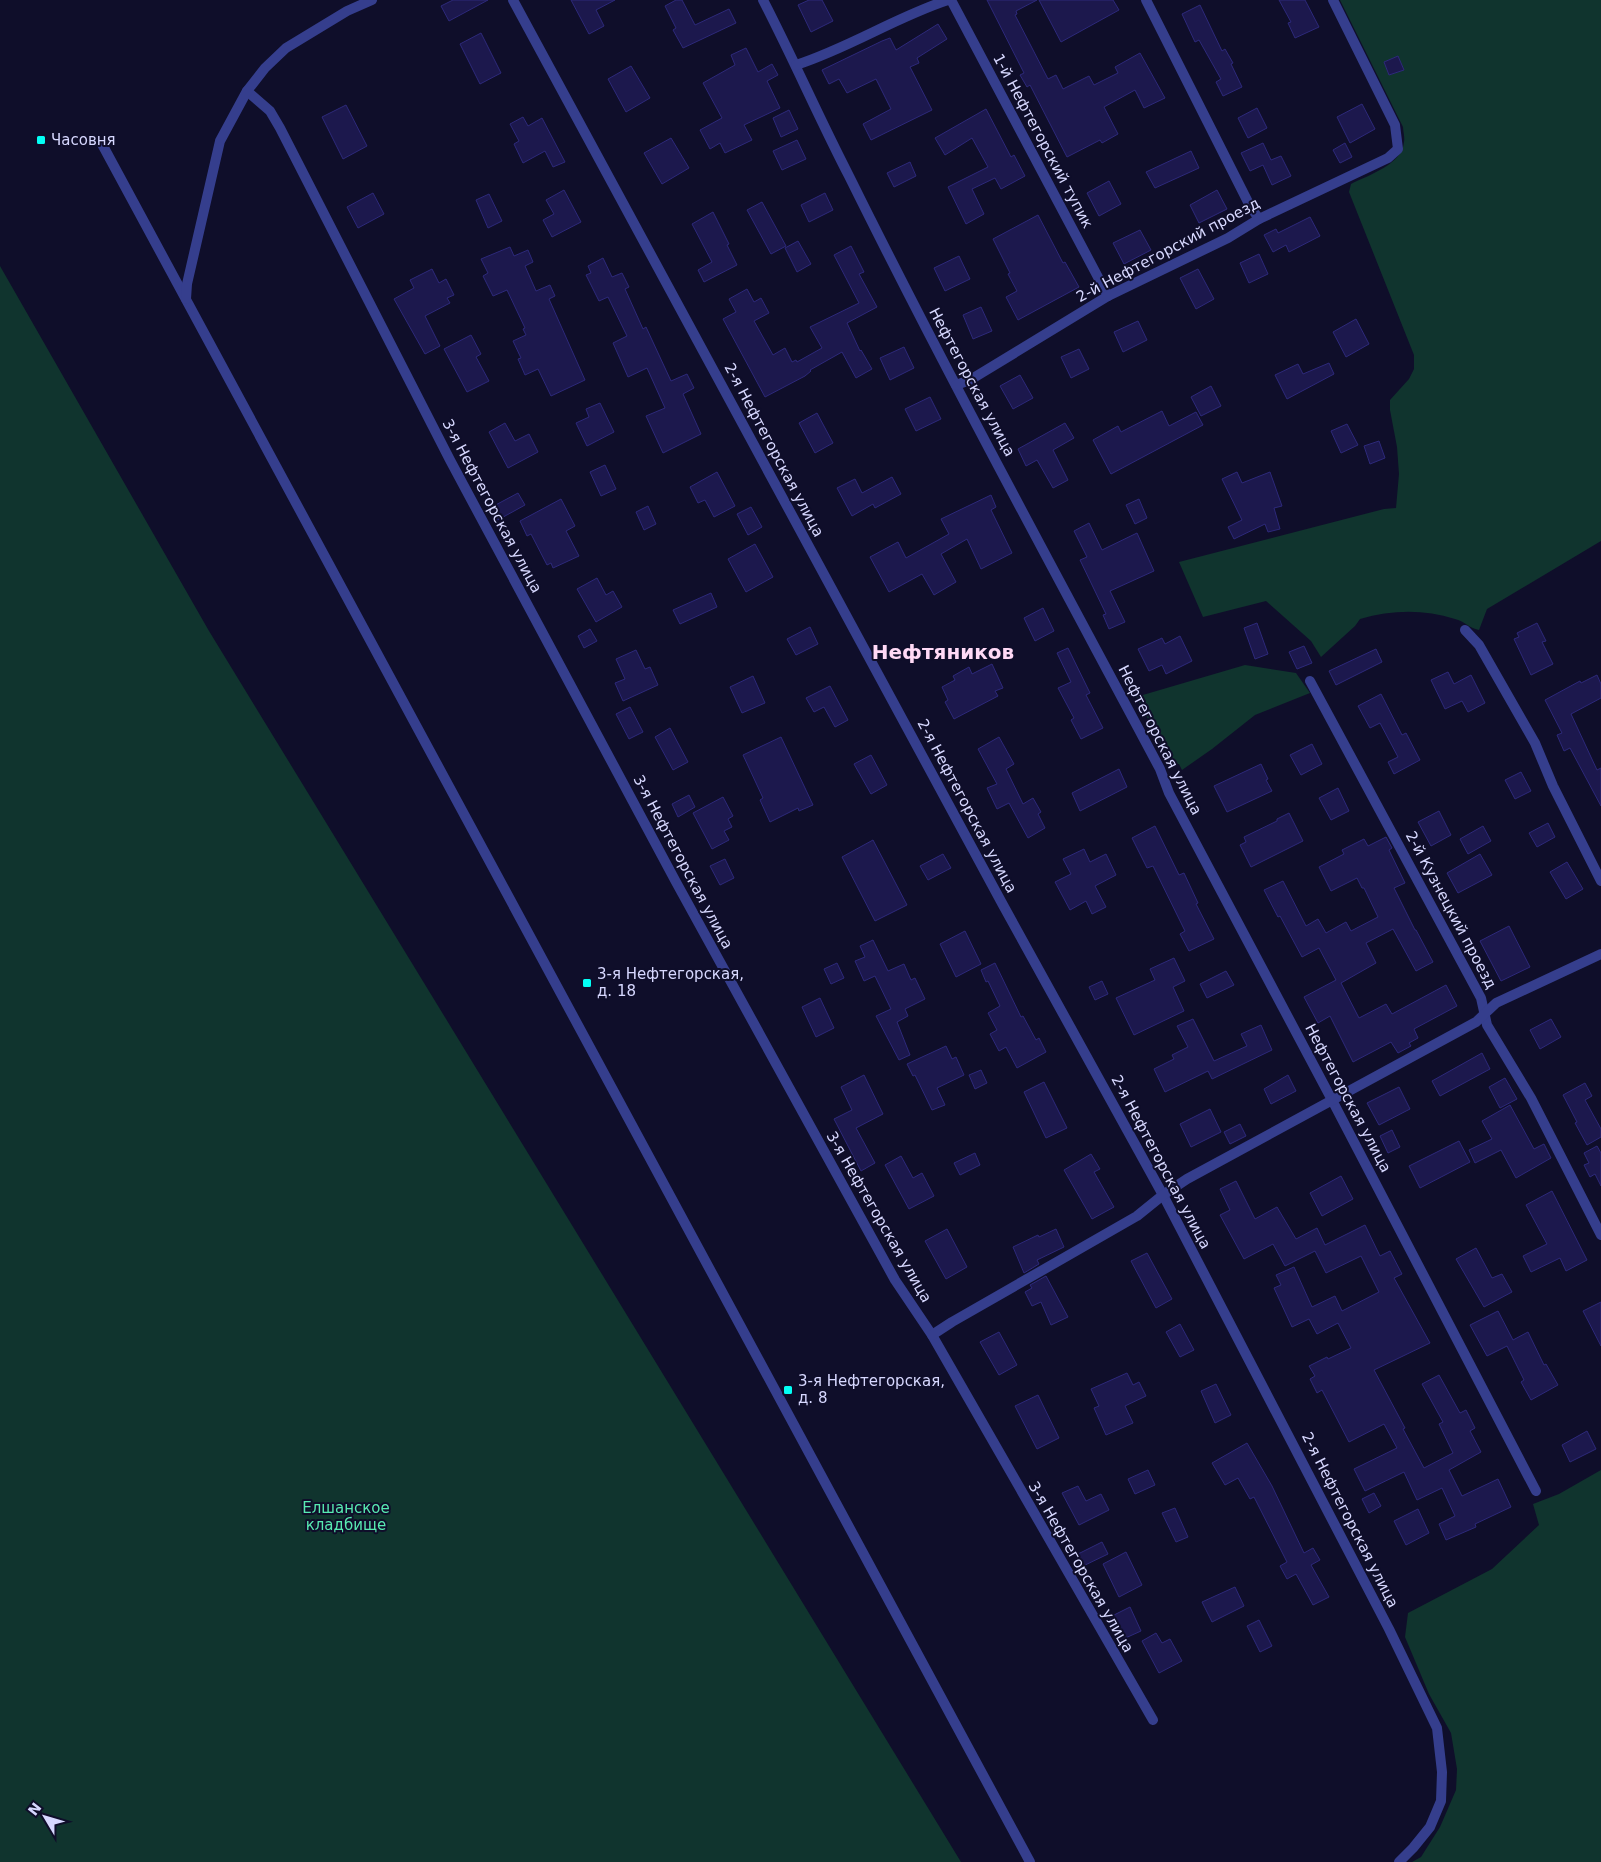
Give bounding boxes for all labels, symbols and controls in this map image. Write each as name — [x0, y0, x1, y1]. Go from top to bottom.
street label: 1-й Нефтегорский тупик — [989, 51, 1097, 231]
place label: Часовня — [51, 131, 116, 149]
marker: Часовня — [35, 134, 47, 146]
street label: 2-й Нефтегорский проезд — [1073, 194, 1263, 306]
street label: Нефтегорская улица — [925, 305, 1019, 459]
street label: 2-я Нефтегорская улица — [720, 360, 828, 540]
street label: 3-я Нефтегорская улица — [438, 416, 546, 596]
district label: Нефтяников — [872, 640, 1014, 664]
street label: Нефтегорская улица — [1114, 662, 1206, 818]
street label: 2-я Нефтегорская улица — [913, 716, 1021, 896]
street label: 3-я Нефтегорская улица — [629, 772, 737, 952]
street label: 2-й Кузнецкий проезд — [1402, 828, 1500, 992]
place label: 3-я Нефтегорская, д. 18 — [597, 965, 744, 1000]
marker: 3-я Нефтегорская, д. 18 — [581, 977, 593, 989]
street label: Нефтегорская улица — [1301, 1021, 1395, 1175]
street label: 2-я Нефтегорская улица — [1107, 1072, 1215, 1252]
street label: 3-я Нефтегорская улица — [823, 1128, 935, 1306]
place label: 3-я Нефтегорская, д. 8 — [798, 1372, 945, 1407]
marker: 3-я Нефтегорская, д. 8 — [782, 1384, 794, 1396]
street label: 2-я Нефтегорская улица — [1298, 1429, 1402, 1611]
street label: 3-я Нефтегорская улица — [1025, 1478, 1137, 1656]
park label: Елшанское кладбище — [302, 1499, 390, 1534]
north arrow — [20, 1792, 70, 1842]
text: N — [25, 1799, 45, 1819]

